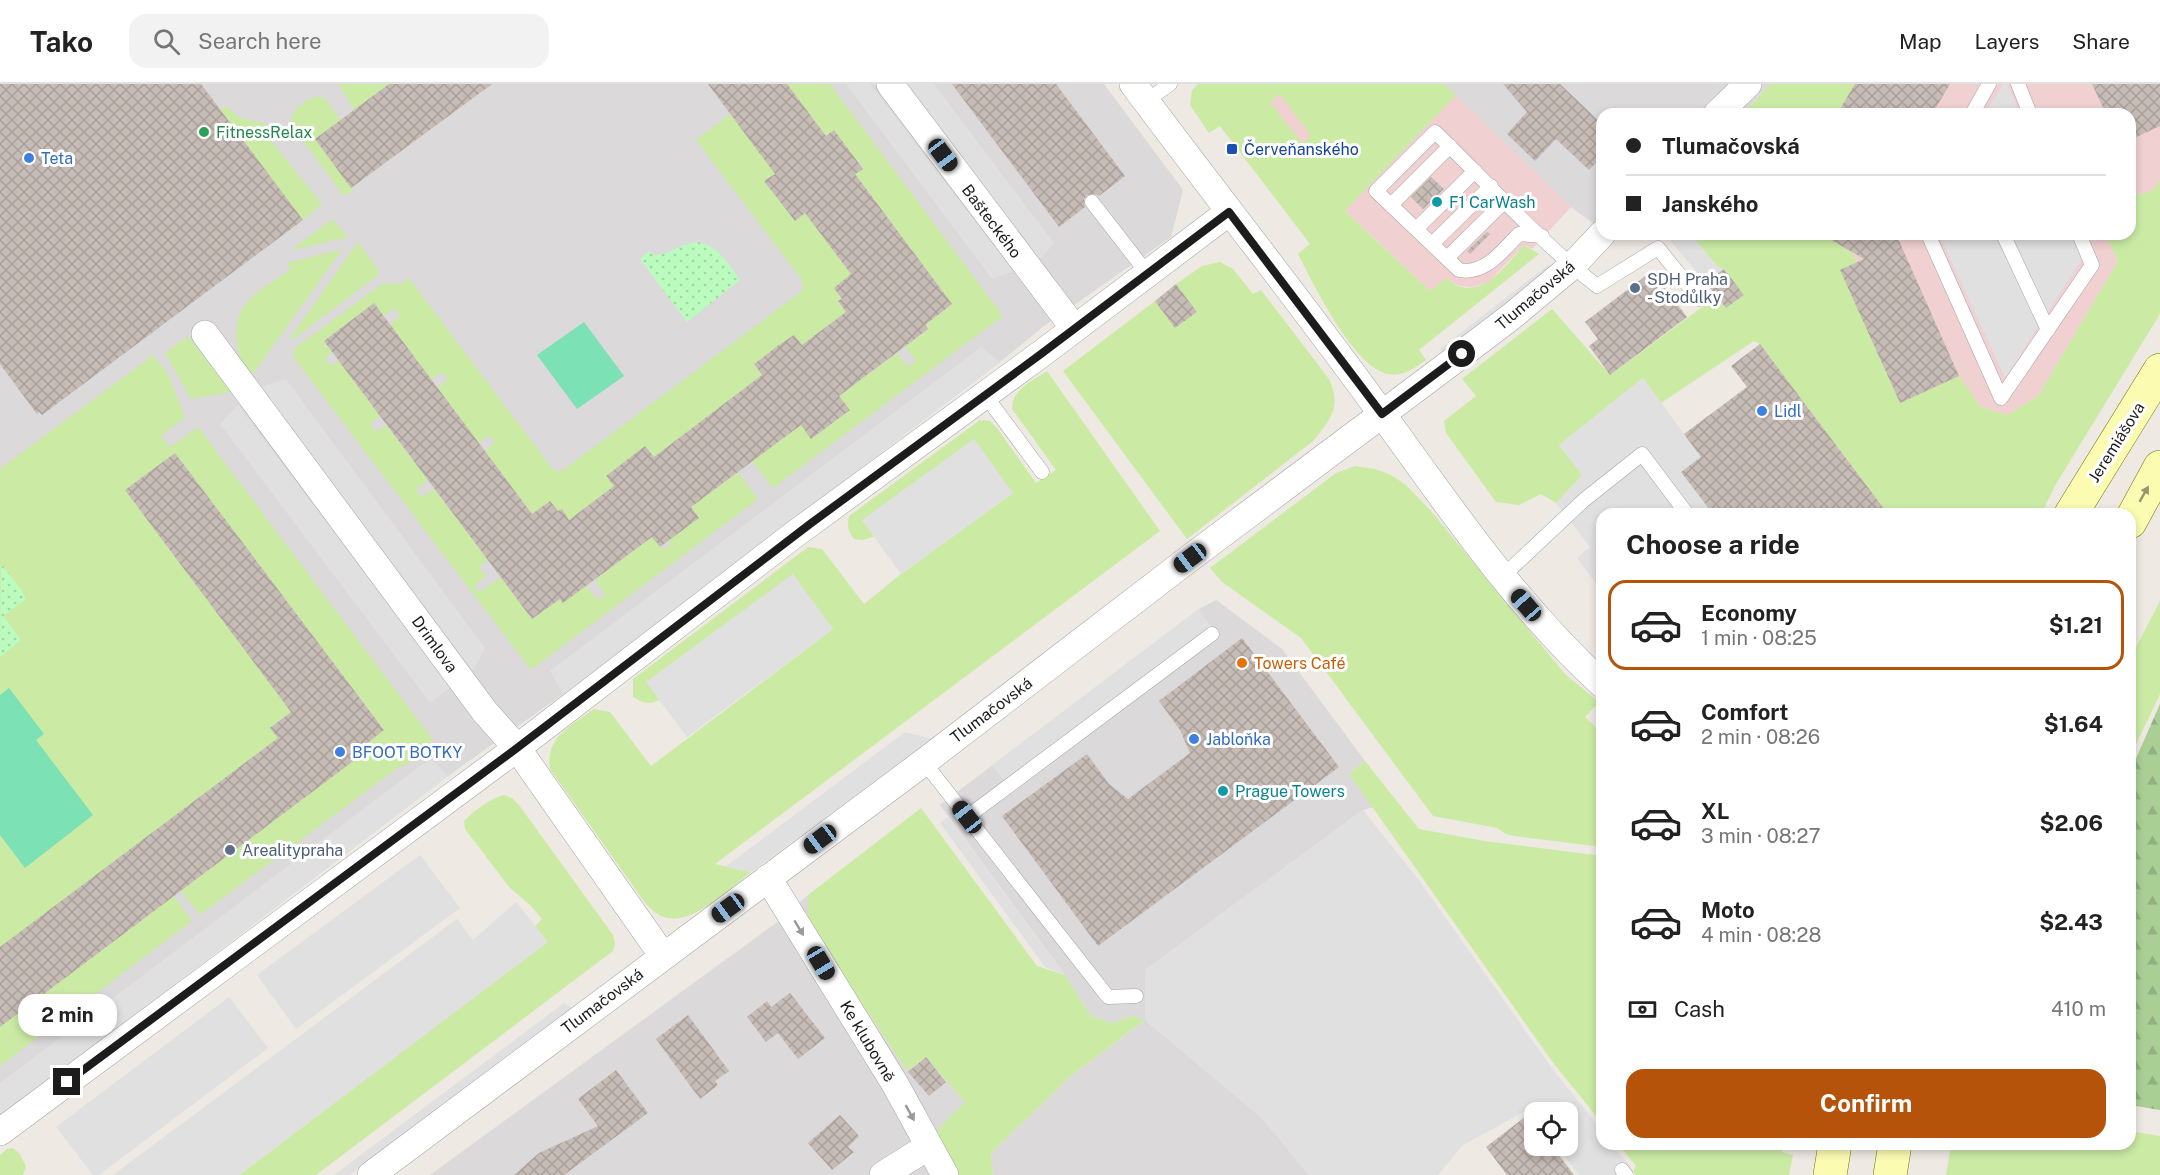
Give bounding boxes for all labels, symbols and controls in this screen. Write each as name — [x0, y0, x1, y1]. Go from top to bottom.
search box — [129, 14, 549, 68]
text: Tako — [30, 25, 93, 58]
icon: search — [150, 25, 183, 58]
text: Search here — [198, 28, 322, 54]
text: Map — [1899, 29, 1942, 54]
text: Layers — [1975, 29, 2039, 54]
text: Share — [2072, 29, 2130, 54]
place label: FitnessRelax — [216, 123, 312, 142]
marker: FitnessRelax — [197, 125, 211, 139]
text: Tlumačovská — [1662, 133, 1800, 159]
car — [925, 135, 961, 175]
place label: Červeňanského — [1244, 139, 1359, 159]
marker: Červeňanského — [1225, 142, 1239, 156]
place label: Teta — [41, 149, 73, 168]
marker: Teta — [22, 151, 36, 165]
street label: Bašteckého — [958, 181, 1025, 262]
text: Janského — [1662, 191, 1758, 217]
place label: F1 CarWash — [1449, 193, 1536, 212]
marker: F1 CarWash — [1430, 195, 1444, 209]
street label: Tlumačovská — [1492, 257, 1579, 334]
place label: SDH Praha - Stodůlky — [1647, 270, 1728, 307]
marker: SDH Praha - Stodůlky — [1628, 281, 1642, 295]
route start — [1448, 340, 1475, 367]
street label: Jeremiášova — [2084, 399, 2149, 486]
place label: Lidl — [1774, 402, 1802, 421]
marker: Lidl — [1755, 404, 1769, 418]
one-way arrow — [2139, 486, 2150, 502]
text: Choose a ride — [1626, 528, 1800, 560]
car — [1170, 540, 1210, 576]
car — [1507, 586, 1545, 624]
icon: car — [1629, 598, 1683, 652]
text: Economy — [1701, 600, 1797, 626]
street label: Drimlova — [408, 612, 461, 676]
text: $1.21 — [2049, 612, 2103, 638]
text: 1 min · 08:25 — [1701, 626, 1817, 650]
place label: Towers Café — [1254, 654, 1346, 673]
marker: Towers Café — [1235, 656, 1249, 670]
street label: Tlumačovská — [947, 674, 1036, 747]
icon: car — [1629, 697, 1683, 751]
text: Comfort — [1701, 699, 1788, 725]
text: $1.64 — [2044, 711, 2103, 737]
text: 2 min · 08:26 — [1701, 725, 1820, 749]
place label: Jabloňka — [1206, 730, 1271, 749]
marker: Jabloňka — [1187, 732, 1201, 746]
place label: BFOOT BOTKY — [352, 743, 462, 762]
marker: BFOOT BOTKY — [333, 745, 347, 759]
place label: Prague Towers — [1235, 782, 1345, 801]
marker: Prague Towers — [1216, 784, 1230, 798]
icon: car — [1629, 796, 1683, 850]
car — [949, 797, 985, 837]
text: XL — [1701, 798, 1729, 824]
text: $2.06 — [2039, 810, 2103, 836]
car — [800, 821, 840, 857]
text: 3 min · 08:27 — [1701, 824, 1820, 848]
place label: Arealitypraha — [242, 841, 343, 860]
marker: Arealitypraha — [223, 843, 237, 857]
car — [708, 890, 748, 926]
icon: car — [1629, 895, 1683, 949]
text: Moto — [1701, 897, 1755, 923]
text: $2.43 — [2039, 909, 2103, 935]
one-way arrow — [794, 920, 805, 936]
text: 4 min · 08:28 — [1701, 923, 1821, 947]
car — [804, 943, 838, 983]
street label: Tlumačovská — [558, 965, 647, 1038]
icon: cash — [1626, 993, 1659, 1026]
callout: 2 min — [17, 995, 116, 1037]
text: Cash — [1674, 996, 1725, 1022]
street label: Ke klubovně — [836, 997, 899, 1085]
text: 410 m — [2051, 997, 2106, 1021]
text: 2 min — [41, 1003, 94, 1027]
route end — [53, 1068, 80, 1095]
button: Confirm — [1626, 1069, 2106, 1138]
map controls — [1524, 1102, 1578, 1156]
button: locate — [1524, 1102, 1578, 1156]
one-way arrow — [905, 1105, 915, 1122]

